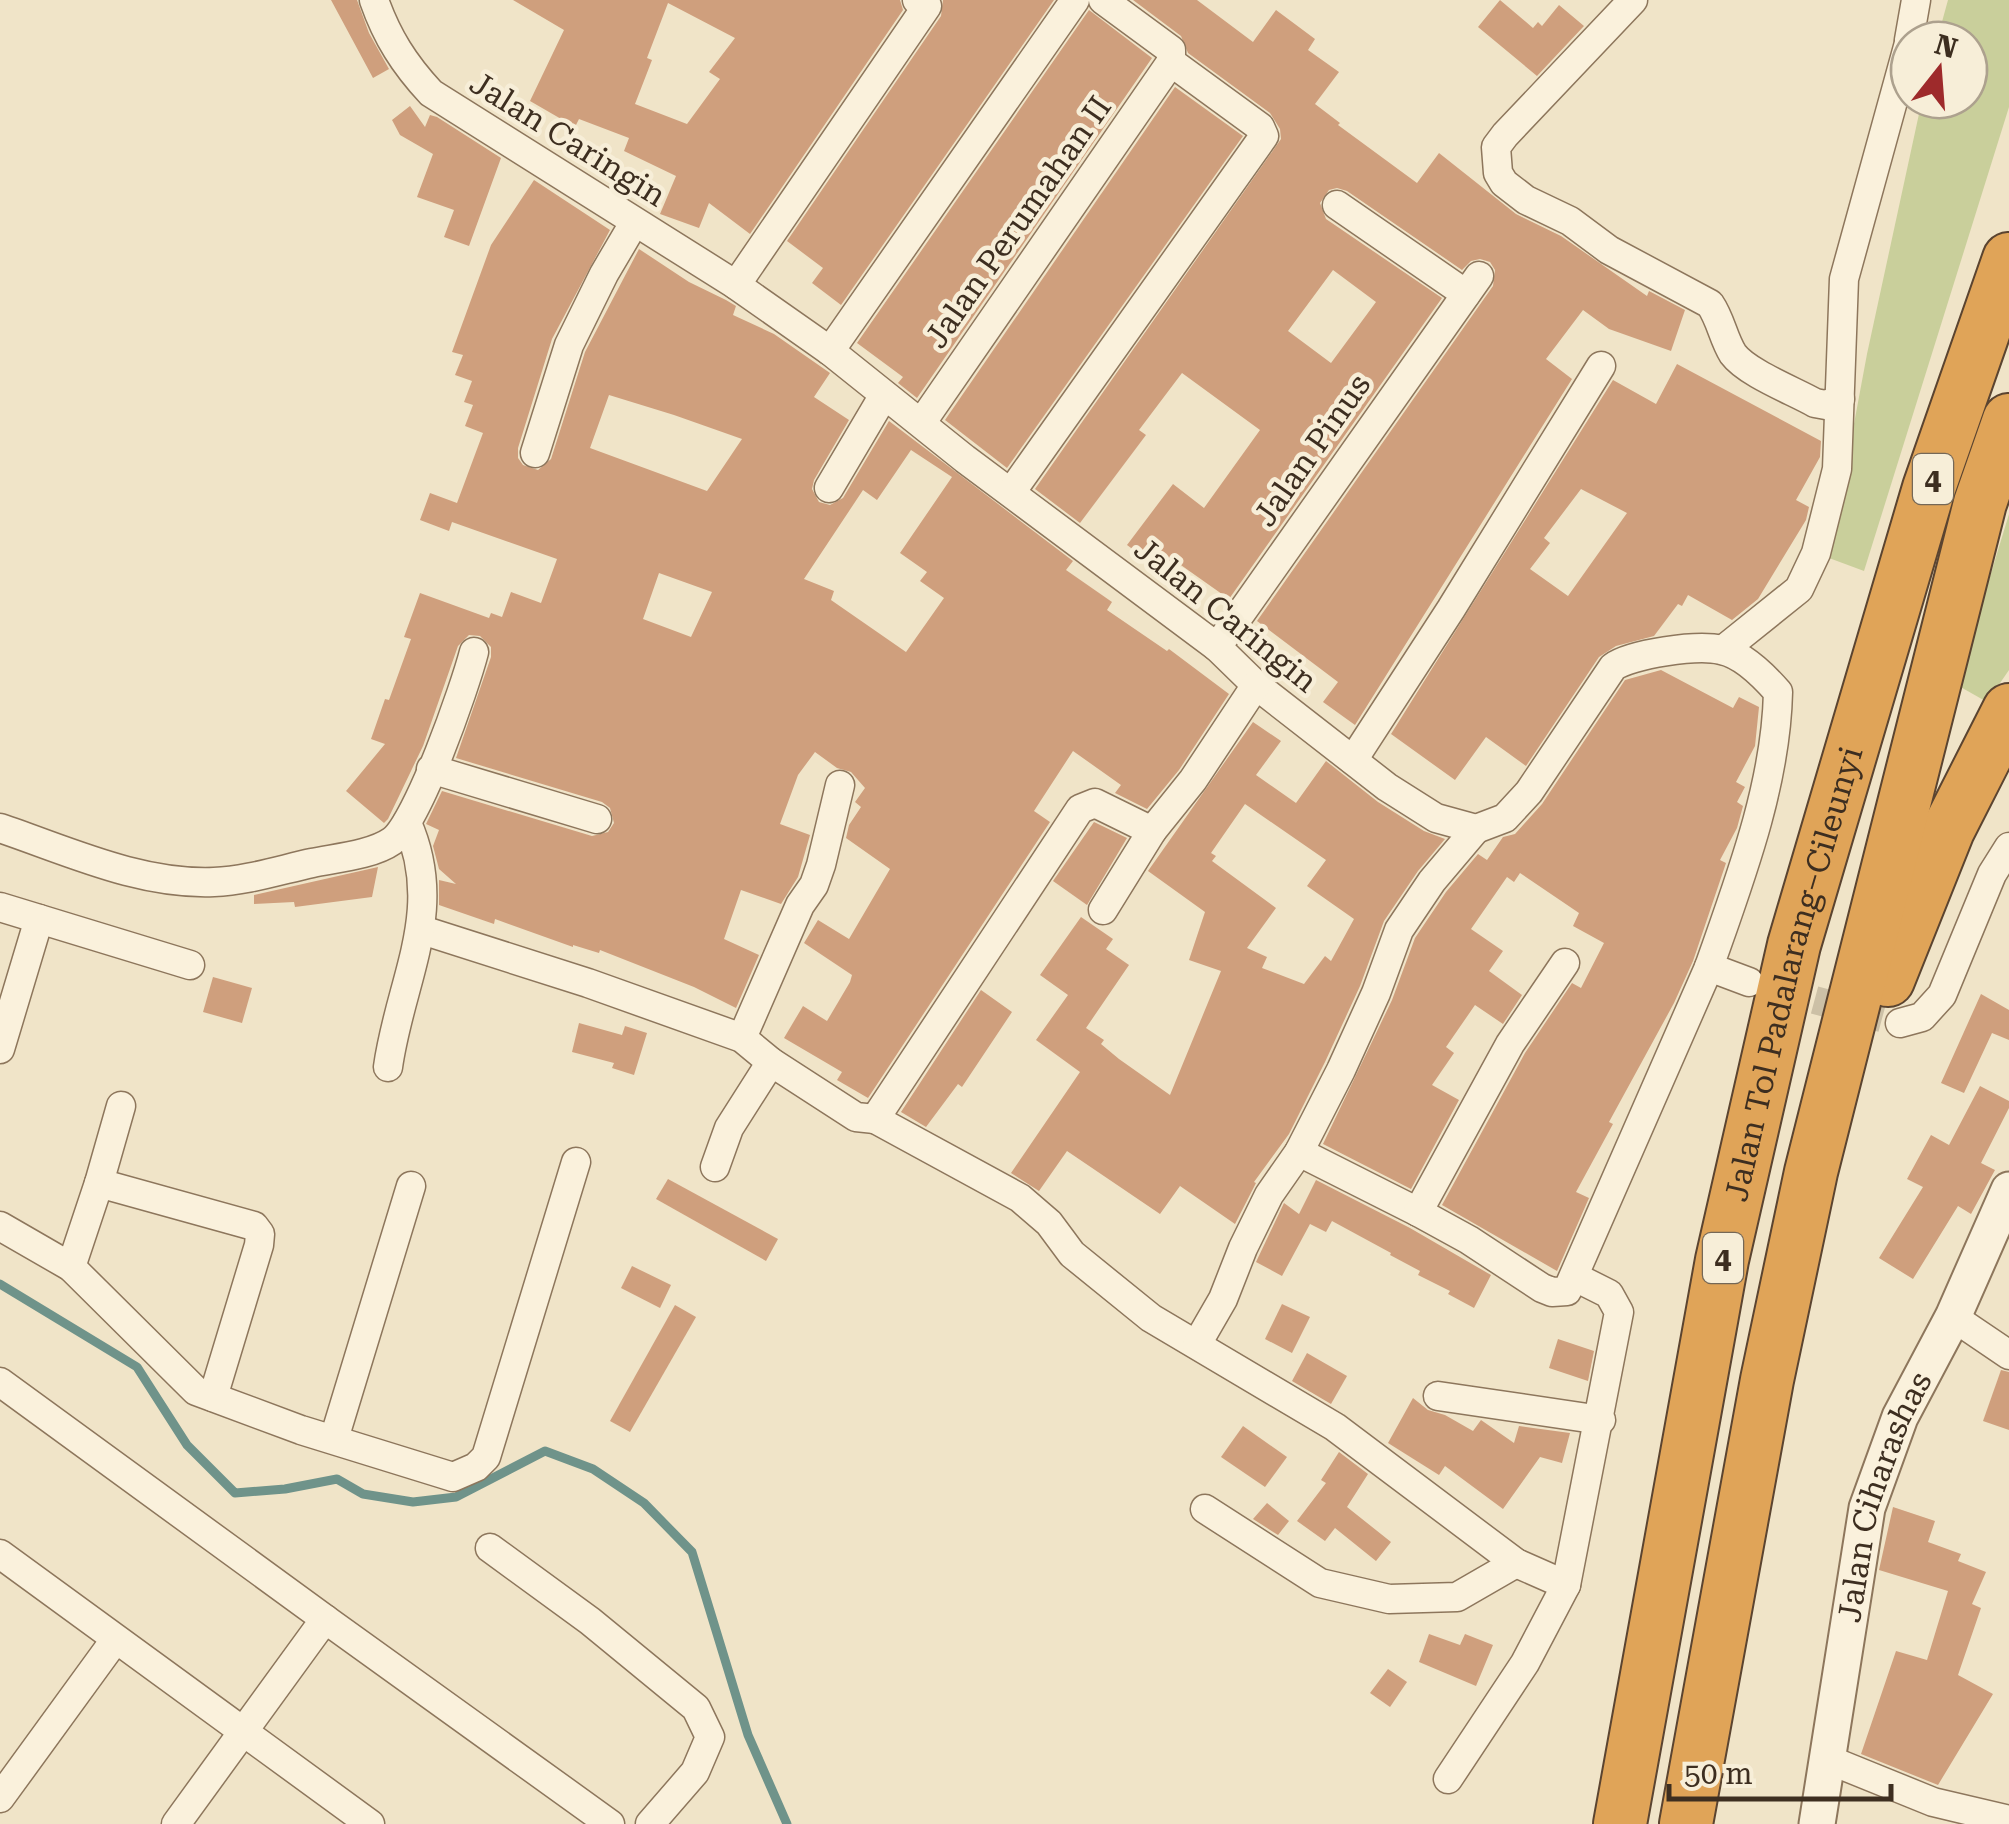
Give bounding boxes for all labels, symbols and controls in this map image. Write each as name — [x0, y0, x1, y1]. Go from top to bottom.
north arrow — [1889, 20, 1989, 120]
text: N — [1931, 28, 1961, 66]
street label: Jalan Caringin — [463, 64, 673, 214]
street label: Jalan Perumahan II — [917, 89, 1119, 355]
street label: Jalan Pinus — [1246, 367, 1378, 533]
road number: 4 — [1913, 454, 1953, 504]
street label: Jalan Caringin — [1127, 530, 1325, 700]
street label: Jalan Tol Padalarang–Cileunyi — [1717, 742, 1871, 1205]
road number: 4 — [1703, 1233, 1743, 1283]
street label: Jalan Ciharashas — [1830, 1365, 1940, 1625]
scale bar — [1669, 1739, 1892, 1801]
text: 50 m — [1684, 1756, 1753, 1791]

